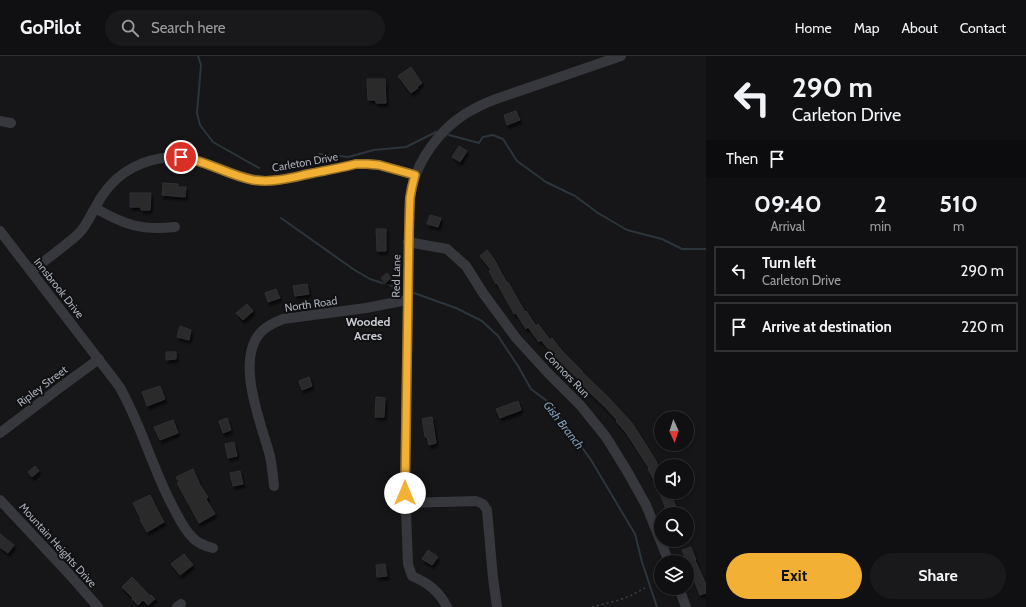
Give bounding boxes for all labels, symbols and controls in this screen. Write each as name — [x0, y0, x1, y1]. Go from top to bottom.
search box — [105, 10, 385, 46]
text: GoPilot — [20, 16, 81, 39]
icon: search — [119, 17, 141, 39]
text: Search here — [151, 19, 225, 37]
text: Home — [795, 19, 832, 37]
text: Map — [854, 19, 879, 37]
text: About — [901, 19, 938, 37]
text: Contact — [960, 19, 1006, 37]
text: 290 m — [792, 70, 873, 104]
icon: left — [726, 72, 778, 124]
text: Carleton Drive — [792, 104, 901, 126]
pin — [164, 140, 198, 174]
icon: arrive — [170, 146, 192, 168]
icon: arrive — [766, 148, 788, 170]
street label: Carleton Drive — [271, 149, 339, 175]
text: Then — [726, 150, 758, 168]
text: 09:40 — [754, 189, 822, 218]
text: 2 — [874, 189, 887, 218]
text: 510 — [939, 189, 978, 218]
text: Arrival — [771, 218, 805, 234]
text: min — [870, 218, 891, 234]
text: m — [953, 218, 964, 234]
street label: Red Lane — [389, 254, 403, 298]
text: Turn left — [762, 254, 816, 272]
street label: Innsbrook Drive — [31, 255, 87, 321]
icon: left — [728, 260, 750, 282]
text: 290 m — [961, 262, 1004, 280]
text: Carleton Drive — [762, 272, 841, 288]
street label: North Road — [284, 293, 338, 315]
district label: Wooded Acres — [346, 314, 390, 343]
icon: arrive — [728, 316, 750, 338]
text: Arrive at destination — [762, 318, 892, 336]
text: 220 m — [961, 318, 1004, 336]
street label: Connors Run — [541, 348, 593, 400]
street label: Ripley Street — [14, 362, 70, 409]
water label: Gish Branch — [540, 398, 588, 452]
north arrow — [654, 411, 694, 451]
map controls — [654, 411, 694, 595]
button: sound — [654, 459, 694, 499]
position arrow — [384, 472, 426, 514]
street label: Mountain Heights Drive — [16, 500, 100, 590]
button: search — [654, 507, 694, 547]
button: Exit — [726, 553, 862, 599]
button: Share — [870, 553, 1006, 599]
button: layers — [654, 555, 694, 595]

